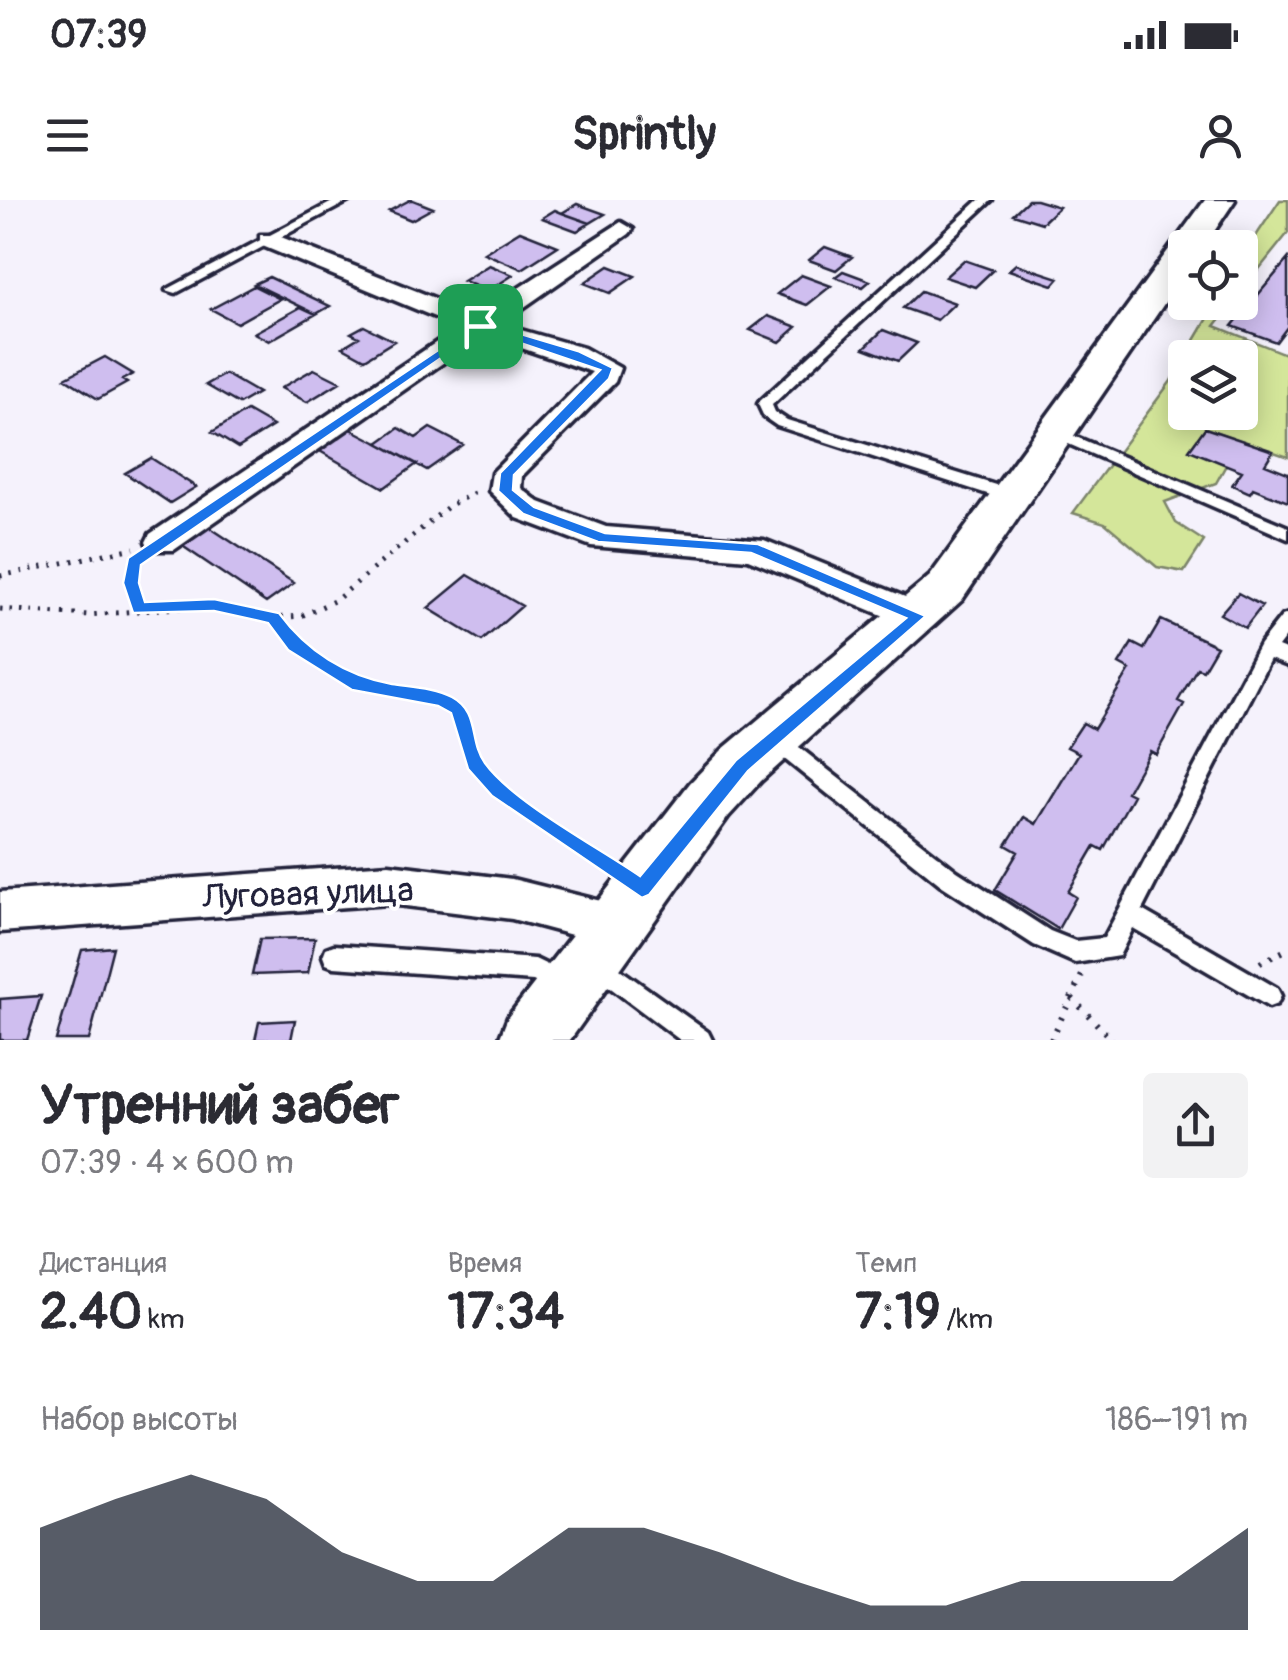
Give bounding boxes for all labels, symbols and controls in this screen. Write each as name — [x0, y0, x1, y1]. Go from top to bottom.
text: 07:39 — [50, 11, 147, 59]
text: Sprintly — [572, 107, 716, 163]
icon: menu — [40, 108, 95, 163]
icon: person — [1193, 108, 1248, 163]
map controls — [1168, 230, 1258, 430]
button: locate — [1168, 230, 1258, 320]
pin — [438, 284, 523, 369]
icon: arrive — [453, 299, 508, 354]
button: layers — [1168, 340, 1258, 430]
street label: Луговая улица — [201, 868, 414, 920]
text: Утренний забег — [40, 1071, 399, 1140]
button: share — [1143, 1073, 1248, 1178]
text: 07:39 · 4 × 600 m — [40, 1143, 294, 1183]
text: Дистанция — [40, 1246, 167, 1281]
text: Время — [448, 1246, 522, 1281]
text: Темп — [855, 1246, 917, 1281]
text: 2.40 — [40, 1281, 142, 1344]
text: 17:34 — [448, 1281, 564, 1344]
text: 7:19 — [855, 1281, 940, 1344]
text: km — [142, 1302, 185, 1337]
text: /km — [940, 1302, 993, 1337]
text: Набор высоты — [40, 1400, 238, 1440]
text: 186–191 m — [1105, 1400, 1248, 1440]

